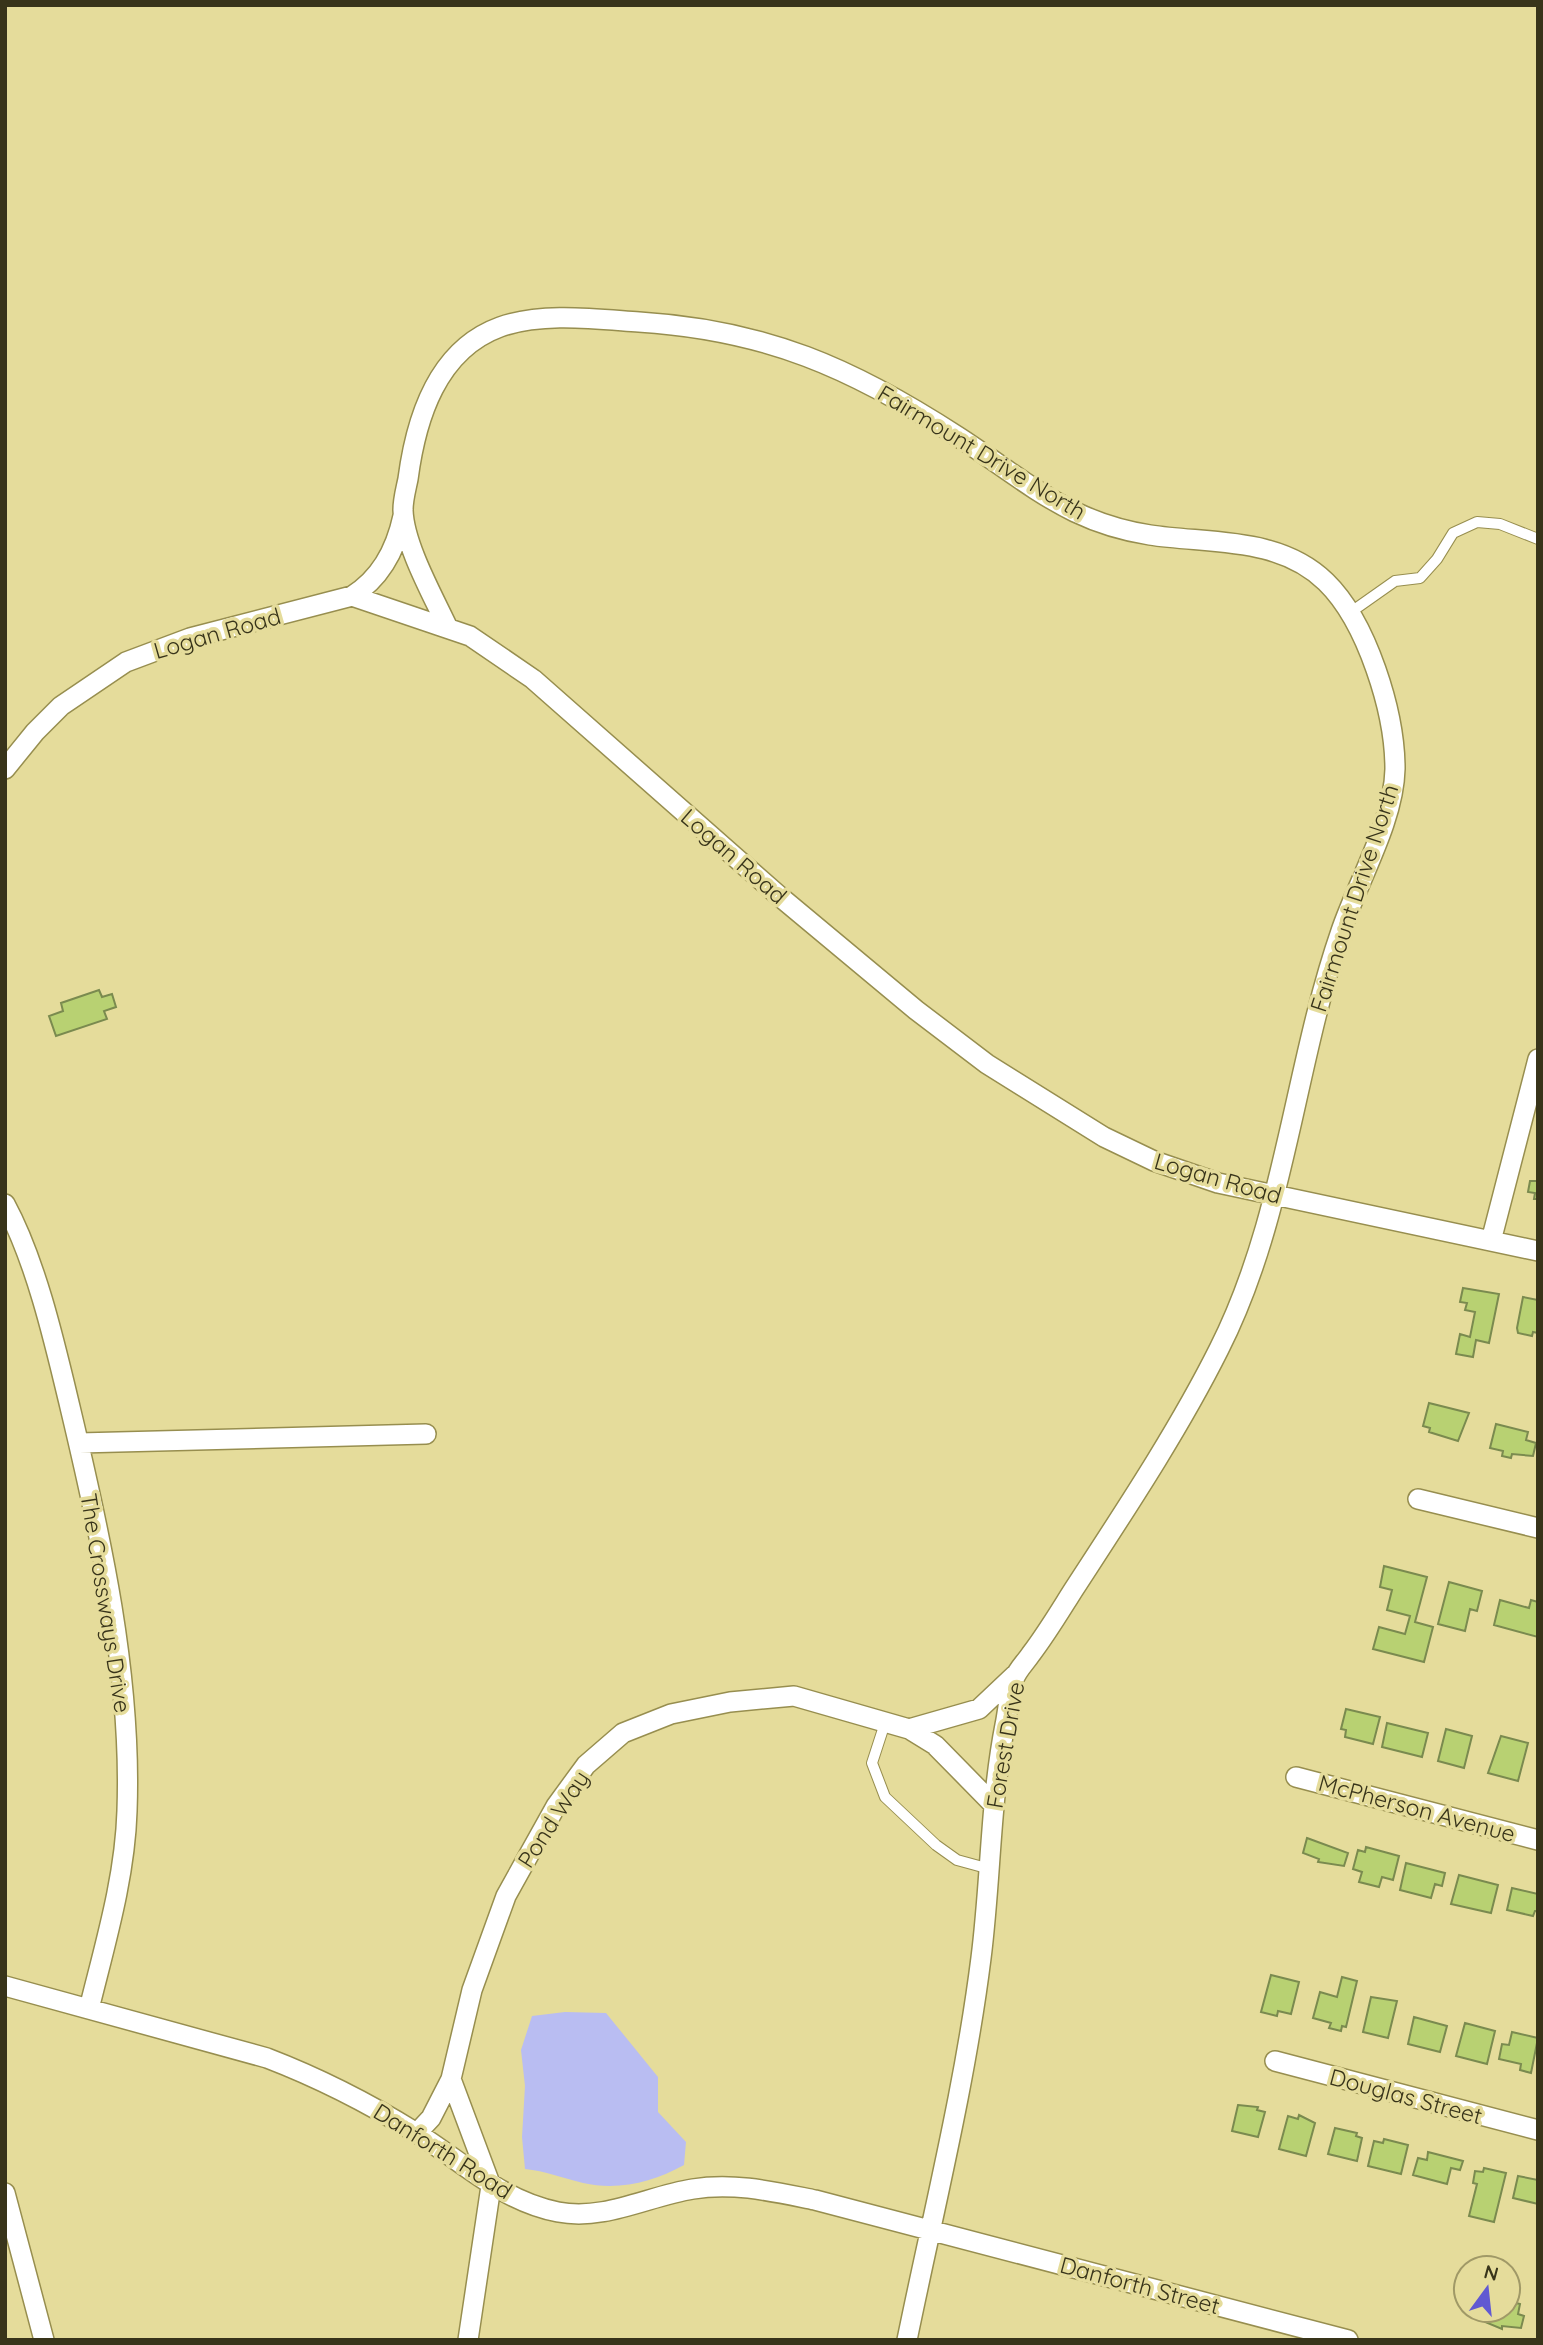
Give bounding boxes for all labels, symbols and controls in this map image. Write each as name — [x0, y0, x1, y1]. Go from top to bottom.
street label: Fairmount Drive North — [873, 378, 1091, 526]
street label: Logan Road — [150, 601, 284, 665]
street label: Fairmount Drive North — [1303, 781, 1405, 1015]
street label: Logan Road — [675, 802, 793, 910]
street label: Logan Road — [1151, 1146, 1285, 1210]
street label: The Crossways Drive — [74, 1491, 138, 1715]
street label: Forest Drive — [980, 1679, 1030, 1811]
street label: Pond Way — [511, 1765, 595, 1873]
street label: McPherson Avenue — [1315, 1768, 1519, 1848]
street label: Douglas Street — [1326, 2062, 1486, 2130]
street label: Danforth Road — [368, 2097, 518, 2205]
street label: Danforth Street — [1057, 2250, 1223, 2320]
north arrow — [1452, 2254, 1522, 2324]
text: N — [1482, 2259, 1501, 2286]

